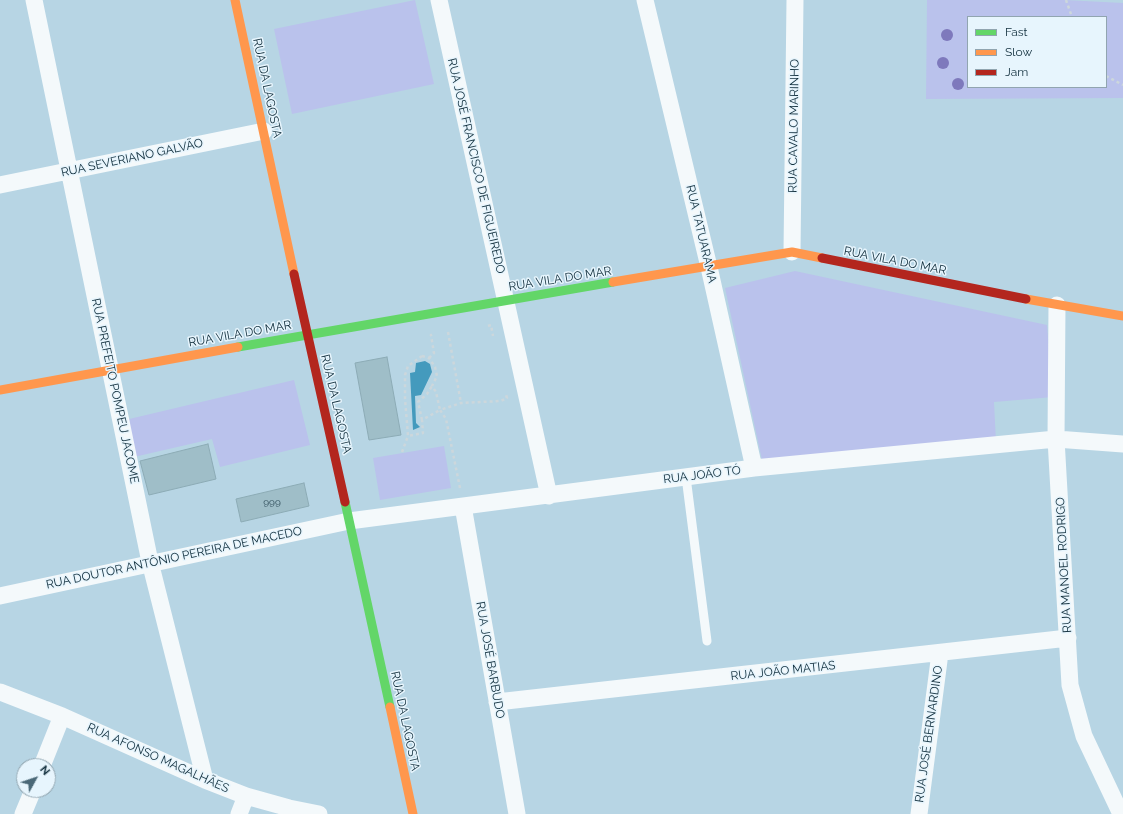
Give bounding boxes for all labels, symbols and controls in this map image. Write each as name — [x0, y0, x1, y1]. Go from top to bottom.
legend — [967, 16, 1107, 88]
text: Fast — [1005, 25, 1028, 39]
street label: RUA DA LAGOSTA — [249, 37, 285, 139]
text: Slow — [1005, 45, 1032, 59]
street label: RUA JOSÉ FRANCISCO DE FIGUEIREDO — [444, 57, 508, 275]
street label: RUA CAVALO MARINHO — [786, 59, 802, 193]
text: Jam — [1005, 65, 1028, 79]
street label: RUA SEVERIANO GALVÃO — [60, 136, 204, 180]
street label: RUA TATUARAMA — [683, 184, 719, 284]
street label: RUA VILA DO MAR — [843, 244, 947, 278]
street label: RUA VILA DO MAR — [507, 264, 613, 294]
street label: RUA PREFEITO POMPEU JACOME — [88, 297, 142, 485]
street label: RUA VILA DO MAR — [187, 318, 293, 350]
street label: RUA DA LAGOSTA — [318, 353, 354, 455]
street label: RUA JOÃO TÓ — [662, 463, 742, 487]
house number: 999 — [263, 496, 281, 508]
street label: RUA MANOEL RODRIGO — [1053, 497, 1075, 633]
street label: RUA DOUTOR ANTÔNIO PEREIRA DE MACEDO — [45, 524, 303, 592]
street label: RUA JOSÉ BARBUDO — [473, 600, 507, 720]
street label: RUA JOÃO MATIAS — [730, 658, 836, 684]
street label: RUA JOSÉ BERNARDINO — [912, 665, 946, 803]
street label: RUA DA LAGOSTA — [387, 670, 423, 772]
street label: RUA AFONSO MAGALHÃES — [85, 720, 231, 796]
north arrow — [16, 758, 56, 798]
text: N — [37, 763, 52, 778]

